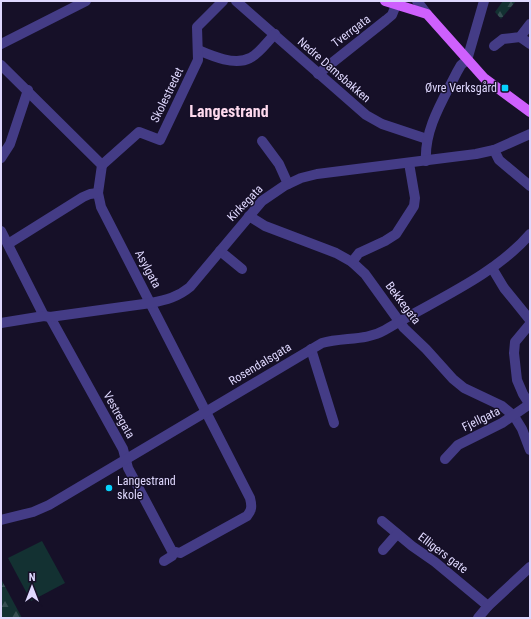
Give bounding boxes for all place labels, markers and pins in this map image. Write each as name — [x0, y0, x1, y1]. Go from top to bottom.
place label: Øvre Verksgård — [425, 81, 497, 95]
marker: Øvre Verksgård — [500, 83, 510, 93]
place label: Langestrand skole — [117, 474, 176, 502]
marker: Langestrand skole — [104, 483, 114, 493]

